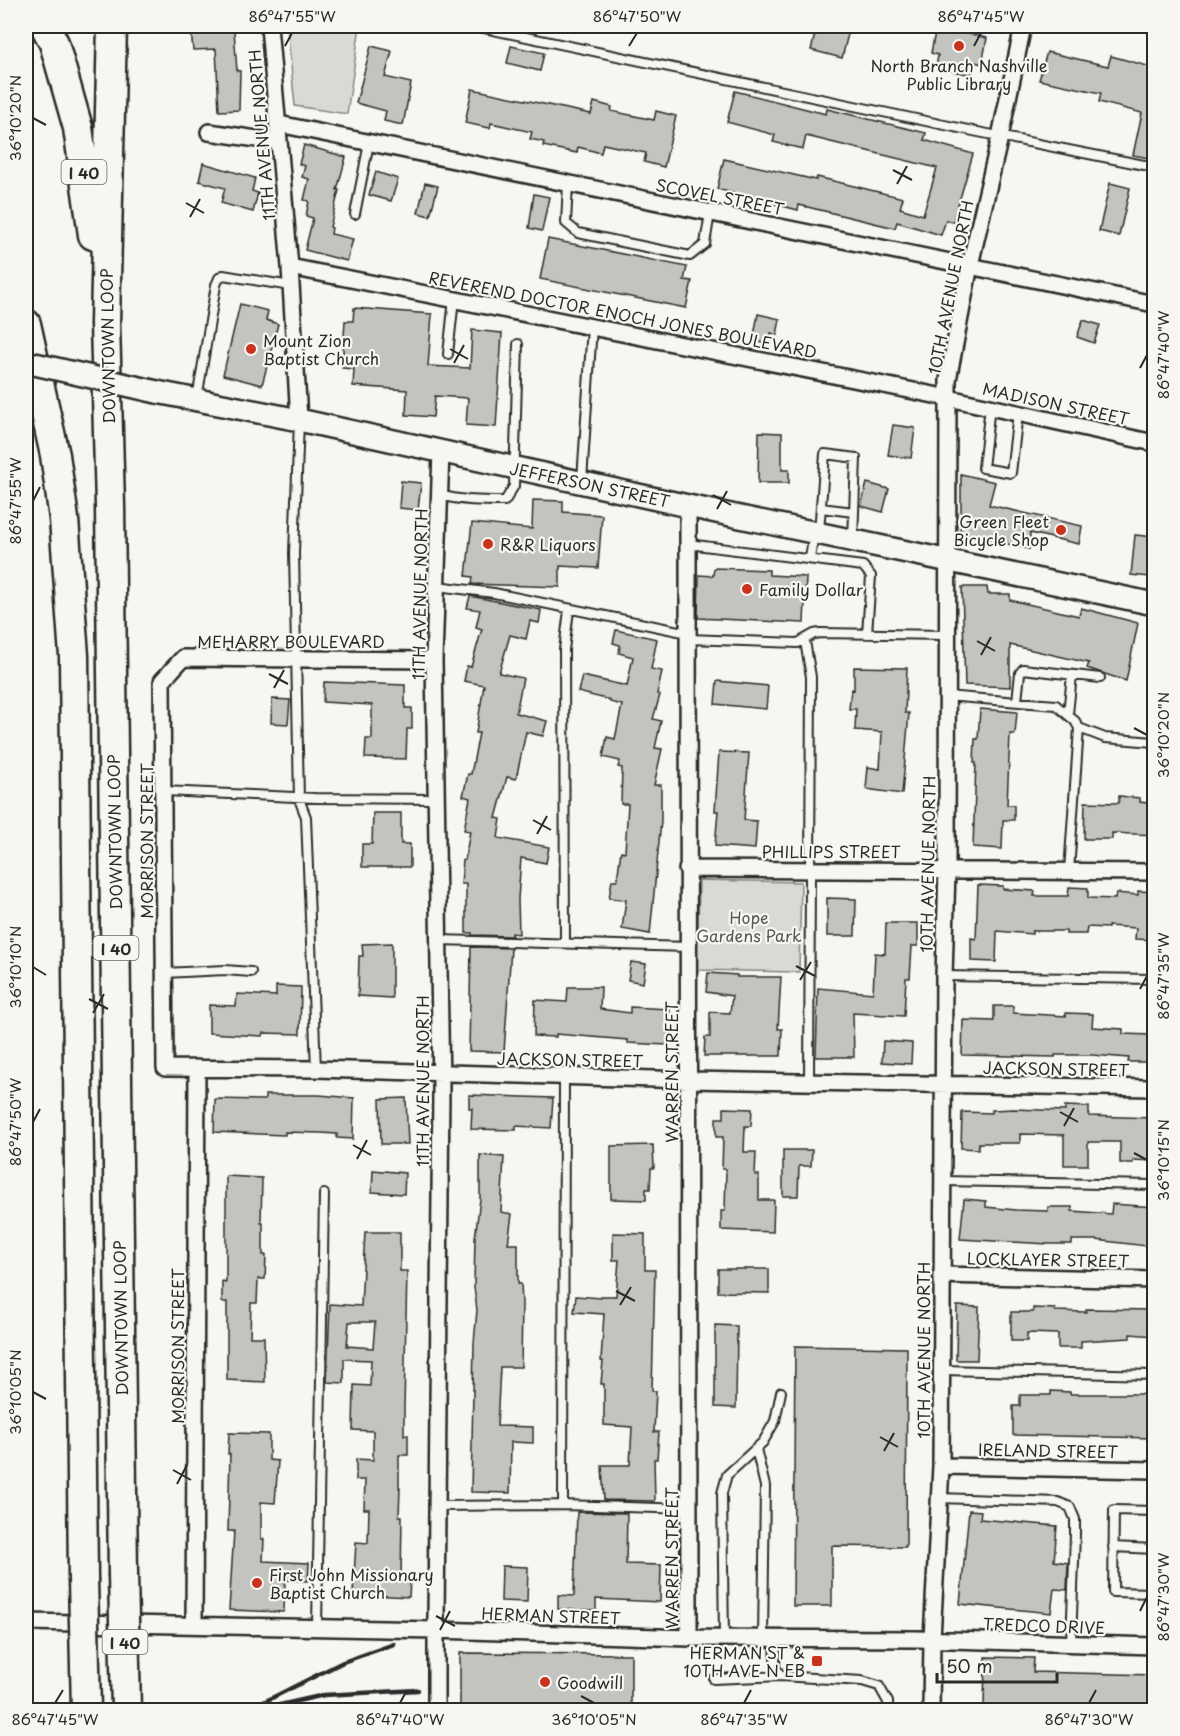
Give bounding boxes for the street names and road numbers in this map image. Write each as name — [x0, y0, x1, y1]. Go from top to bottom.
street label: 11TH AVENUE NORTH — [242, 48, 280, 222]
road number: I 40 — [62, 160, 106, 184]
street label: SCOVEL STREET — [654, 172, 786, 220]
street label: 10TH AVENUE NORTH — [921, 198, 979, 376]
street label: REVEREND DOCTOR ENOCH JONES BOULEVARD — [427, 265, 819, 363]
street label: DOWNTOWN LOOP — [94, 268, 120, 424]
street label: MADISON STREET — [981, 376, 1131, 430]
street label: JEFFERSON STREET — [508, 455, 672, 513]
street label: 11TH AVENUE NORTH — [406, 508, 432, 680]
street label: MEHARRY BOULEVARD — [197, 629, 385, 653]
street label: DOWNTOWN LOOP — [101, 754, 127, 910]
street label: MORRISON STREET — [134, 763, 158, 919]
street label: 10TH AVENUE NORTH — [913, 775, 941, 953]
street label: PHILLIPS STREET — [762, 839, 901, 863]
road number: I 40 — [94, 936, 138, 960]
street label: 11TH AVENUE NORTH — [410, 995, 434, 1167]
street label: WARREN STREET — [659, 1001, 683, 1143]
street label: JACKSON STREET — [497, 1046, 644, 1072]
street label: JACKSON STREET — [983, 1055, 1130, 1081]
street label: DOWNTOWN LOOP — [107, 1240, 133, 1396]
street label: LOCKLAYER STREET — [967, 1246, 1129, 1272]
street label: 10TH AVENUE NORTH — [911, 1262, 935, 1438]
street label: MORRISON STREET — [165, 1268, 189, 1424]
street label: IRELAND STREET — [978, 1437, 1118, 1463]
street label: WARREN STREET — [659, 1487, 683, 1629]
street label: HERMAN STREET — [481, 1601, 621, 1629]
street label: TREDCO DRIVE — [982, 1611, 1106, 1639]
road number: I 40 — [102, 1630, 148, 1654]

